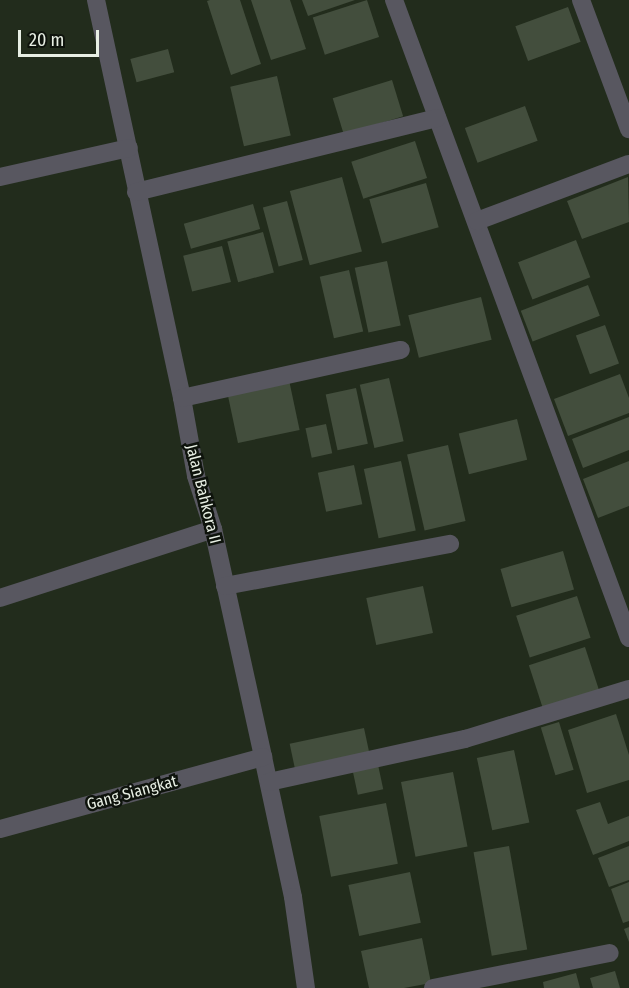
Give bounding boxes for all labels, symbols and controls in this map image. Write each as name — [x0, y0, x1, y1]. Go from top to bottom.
scale bar — [21, 18, 102, 56]
text: 20 m — [29, 29, 64, 51]
street label: Jalan Bahkora II — [181, 442, 225, 546]
street label: Gang Siangkat — [85, 772, 179, 814]

